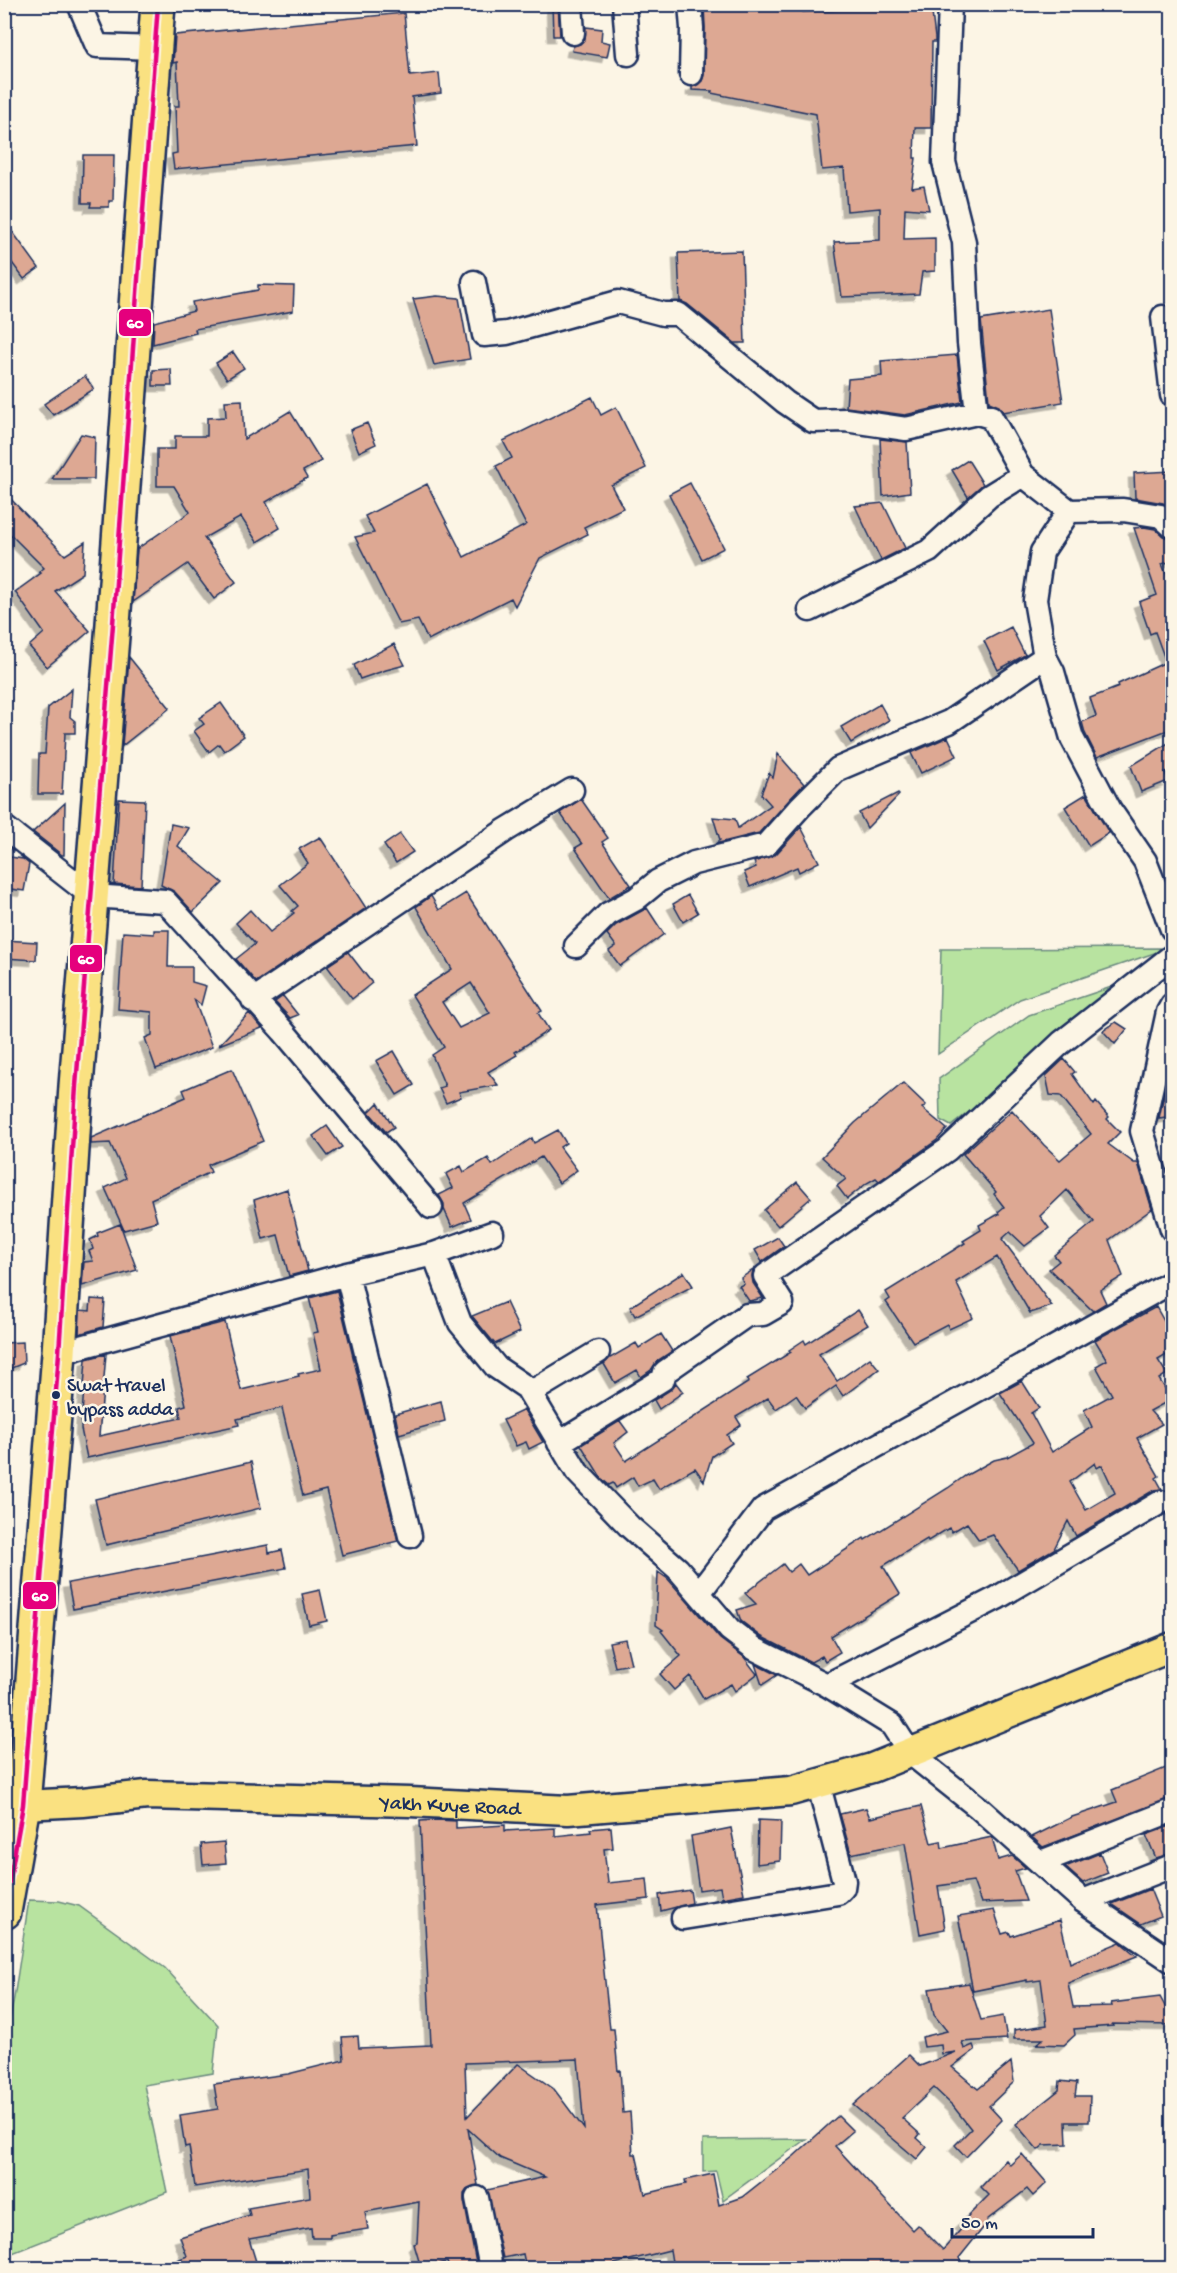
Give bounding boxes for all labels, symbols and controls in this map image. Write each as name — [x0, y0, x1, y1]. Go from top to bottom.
line badge: 60 — [118, 308, 152, 337]
text: 60 — [126, 316, 144, 335]
line badge: 60 — [69, 944, 103, 973]
text: 60 — [77, 952, 95, 971]
place label: Swat travel bypass adda — [67, 1376, 174, 1423]
marker: Swat travel bypass adda — [50, 1389, 62, 1401]
line badge: 60 — [22, 1581, 57, 1610]
text: 60 — [31, 1589, 49, 1608]
street label: Yakh Kuye Road — [378, 1792, 523, 1824]
scale bar — [952, 2201, 1093, 2239]
text: 50 m — [961, 2214, 998, 2235]

